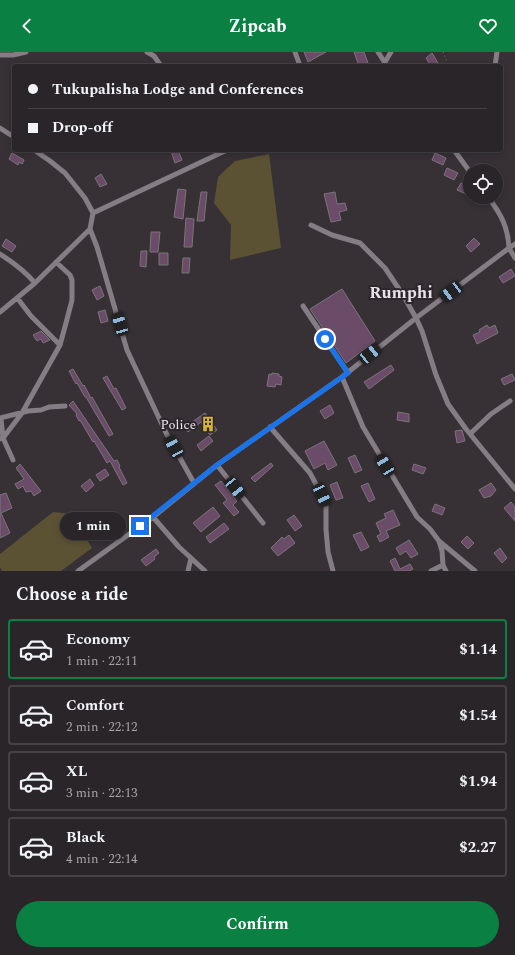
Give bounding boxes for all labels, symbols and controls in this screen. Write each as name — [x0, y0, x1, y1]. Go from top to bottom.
text: Zipcab — [229, 13, 286, 40]
icon: back — [16, 15, 38, 37]
icon: heart — [477, 15, 499, 37]
text: Tukupalisha Lodge and Conferences — [52, 78, 304, 101]
text: Drop-off — [52, 116, 113, 139]
map controls — [463, 164, 503, 204]
button: locate — [463, 164, 503, 204]
district label: Rumphi — [369, 280, 433, 306]
car — [438, 280, 464, 304]
car — [111, 311, 129, 337]
route start — [316, 330, 334, 348]
car — [357, 342, 383, 366]
place label: Police — [161, 415, 196, 435]
building icon: Police — [199, 415, 217, 433]
car — [163, 434, 185, 460]
car — [374, 452, 396, 478]
car — [223, 475, 247, 501]
car — [311, 482, 333, 508]
callout: 1 min — [60, 512, 126, 540]
text: 1 min — [76, 516, 110, 536]
route end — [131, 517, 149, 535]
text: Choose a ride — [16, 581, 128, 608]
text: Economy — [66, 628, 130, 651]
icon: car — [18, 631, 54, 667]
text: $1.14 — [459, 638, 497, 661]
text: 1 min · 22:11 — [66, 651, 138, 671]
text: Comfort — [66, 694, 124, 717]
icon: car — [18, 697, 54, 733]
text: $1.54 — [459, 704, 497, 727]
text: 2 min · 22:12 — [66, 717, 138, 737]
text: XL — [66, 760, 87, 783]
icon: car — [18, 763, 54, 799]
text: $1.94 — [459, 770, 497, 793]
text: 3 min · 22:13 — [66, 783, 138, 803]
text: Black — [66, 826, 105, 849]
icon: car — [18, 829, 54, 865]
text: $2.27 — [459, 836, 497, 859]
text: 4 min · 22:14 — [66, 849, 138, 869]
button: Confirm — [16, 901, 499, 947]

